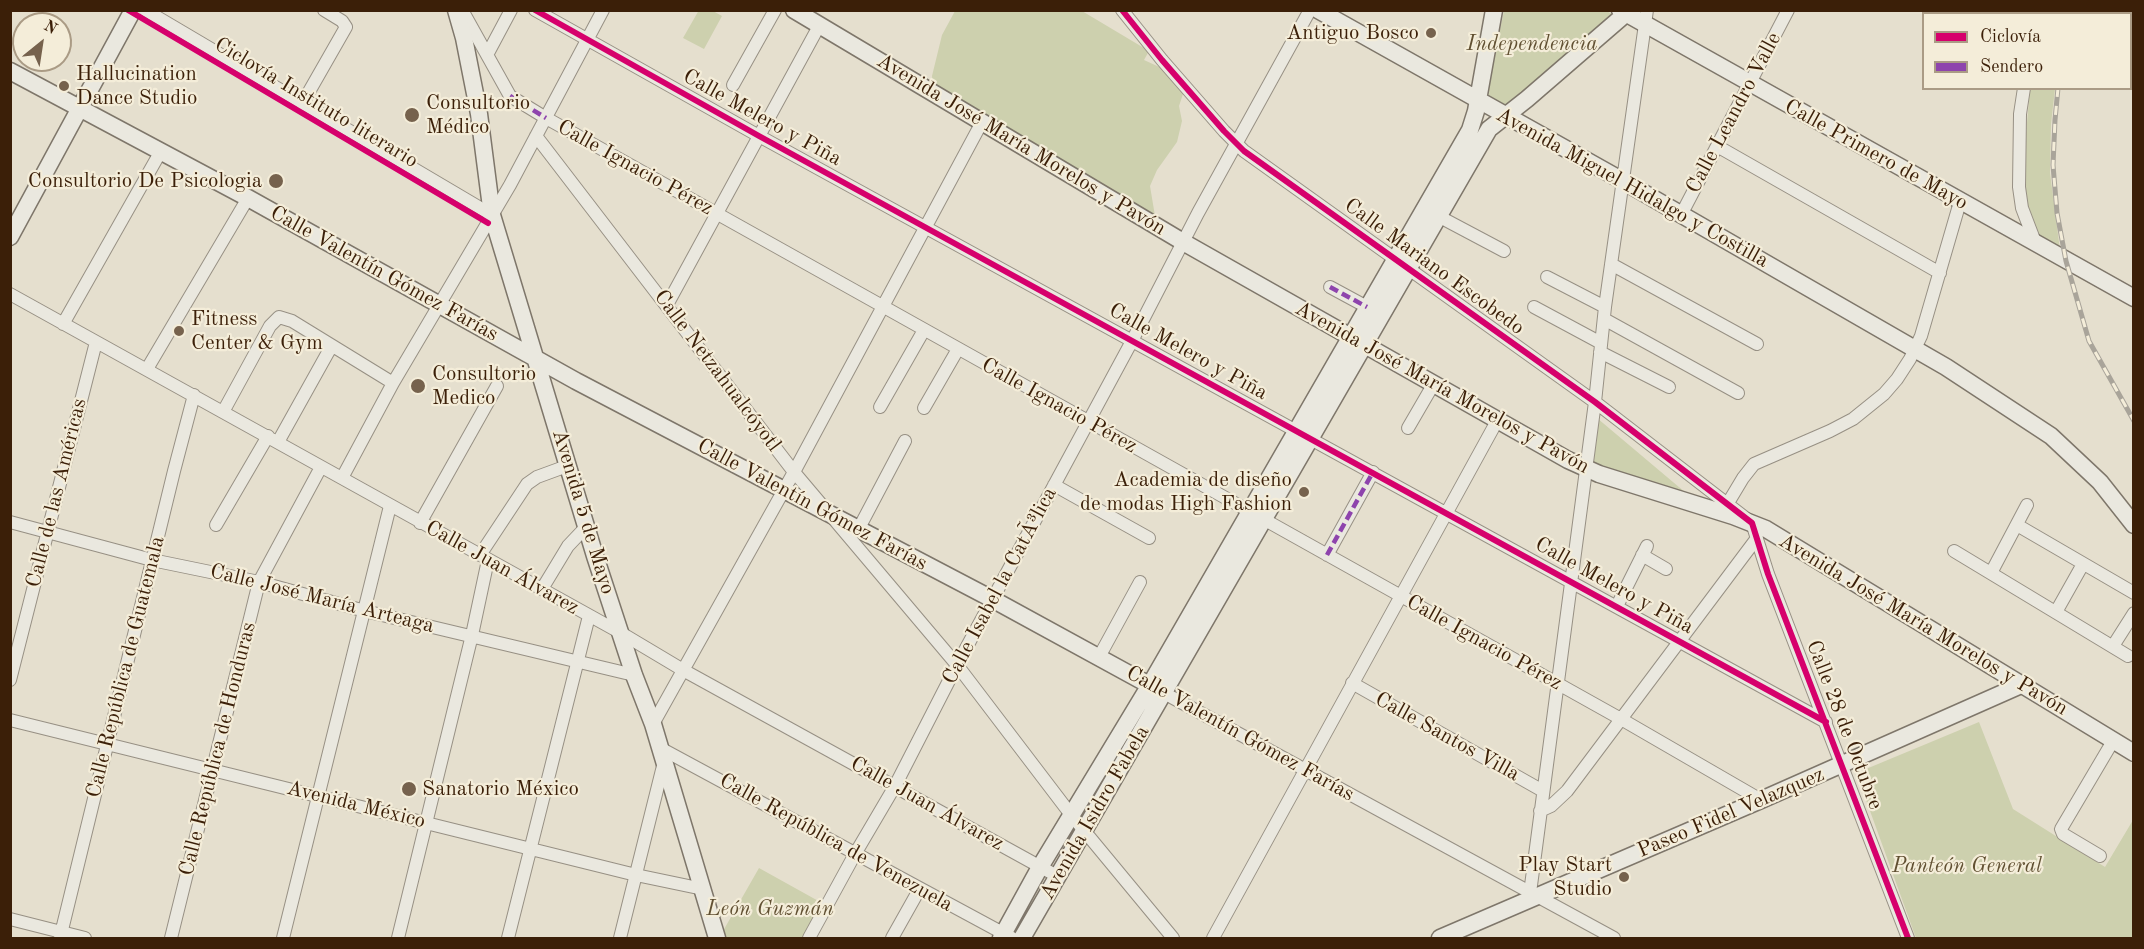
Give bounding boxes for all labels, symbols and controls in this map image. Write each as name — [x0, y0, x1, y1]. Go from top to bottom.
north arrow — [12, 12, 72, 72]
legend — [1922, 12, 2132, 90]
text: N — [41, 18, 59, 38]
place label: Antiguo Bosco — [1286, 20, 1419, 46]
marker: Antiguo Bosco — [1424, 26, 1438, 40]
street label: Calle Leandro Valle — [1681, 28, 1787, 198]
text: Ciclovía — [1980, 28, 2041, 46]
park label: Independencia — [1466, 31, 1598, 57]
street label: Ciclovía Instituto literario — [210, 32, 422, 174]
street label: Avenida José María Morelos y Pavón — [872, 48, 1170, 242]
text: Sendero — [1980, 58, 2043, 76]
place label: Hallucination Dance Studio — [76, 61, 197, 111]
street label: Calle Melero y Piña — [678, 64, 846, 172]
marker: Hallucination Dance Studio — [57, 79, 71, 93]
place label: Consultorio Médico — [426, 90, 530, 140]
street label: Calle Primero de Mayo — [1780, 94, 1972, 216]
street label: Avenida Miguel Hidalgo y Costilla — [1491, 102, 1773, 274]
marker: Consultorio Médico — [403, 106, 421, 124]
street label: Calle Ignacio Pérez — [553, 115, 717, 221]
place label: Consultorio De Psicologia — [28, 168, 262, 194]
marker: Consultorio De Psicologia — [267, 172, 285, 190]
street label: Calle Mariano Escobedo — [1339, 193, 1529, 341]
street label: Calle Valentín Gómez Farías — [265, 201, 503, 347]
street label: Calle Netzahualcóyotl — [648, 285, 786, 457]
street label: Avenida José María Morelos y Pavón — [1290, 296, 1594, 480]
street label: Calle Melero y Piña — [1104, 298, 1272, 406]
place label: Fitness Center & Gym — [191, 306, 323, 356]
marker: Fitness Center & Gym — [172, 324, 186, 338]
street label: Calle Ignacio Pérez — [977, 353, 1141, 459]
place label: Consultorio Medico — [432, 361, 536, 411]
marker: Consultorio Medico — [409, 377, 427, 395]
street label: Calle de las Américas — [21, 396, 93, 590]
street label: Avenida 5 de Mayo — [546, 426, 620, 598]
street label: Calle Valentín Gómez Farías — [693, 434, 931, 576]
place label: Academia de diseño de modas High Fashion — [1080, 467, 1292, 517]
street label: Calle Isabel la CatÃ³lica — [937, 483, 1063, 689]
marker: Academia de diseño de modas High Fashion — [1297, 485, 1311, 499]
street label: Calle Juan Álvarez — [421, 515, 583, 621]
street label: Avenida José María Morelos y Pavón — [1774, 528, 2072, 722]
street label: Calle Melero y Piña — [1530, 532, 1698, 640]
street label: Calle República de Guatemala — [81, 533, 171, 801]
street label: Calle José María Arteaga — [207, 559, 437, 639]
street label: Calle Ignacio Pérez — [1402, 590, 1566, 696]
street label: Calle República de Honduras — [174, 619, 262, 879]
street label: Calle 28 de Octubre — [1800, 637, 1888, 813]
street label: Calle Valentín Gómez Farías — [1121, 661, 1359, 807]
street label: Calle Santos Villa — [1370, 687, 1524, 787]
street label: Avenida Isidro Fabela — [1035, 721, 1155, 905]
street label: Calle Juan Álvarez — [846, 751, 1008, 857]
street label: Paseo Fidel Velazquez — [1634, 762, 1828, 864]
street label: Calle República de Venezuela — [715, 768, 957, 918]
street label: Avenida México — [284, 776, 428, 834]
place label: Sanatorio México — [422, 776, 579, 802]
marker: Sanatorio México — [400, 780, 418, 798]
place label: Play Start Studio — [1518, 852, 1612, 902]
park label: Panteón General — [1892, 853, 2042, 879]
marker: Play Start Studio — [1617, 870, 1631, 884]
park label: León Guzmán — [706, 896, 834, 922]

